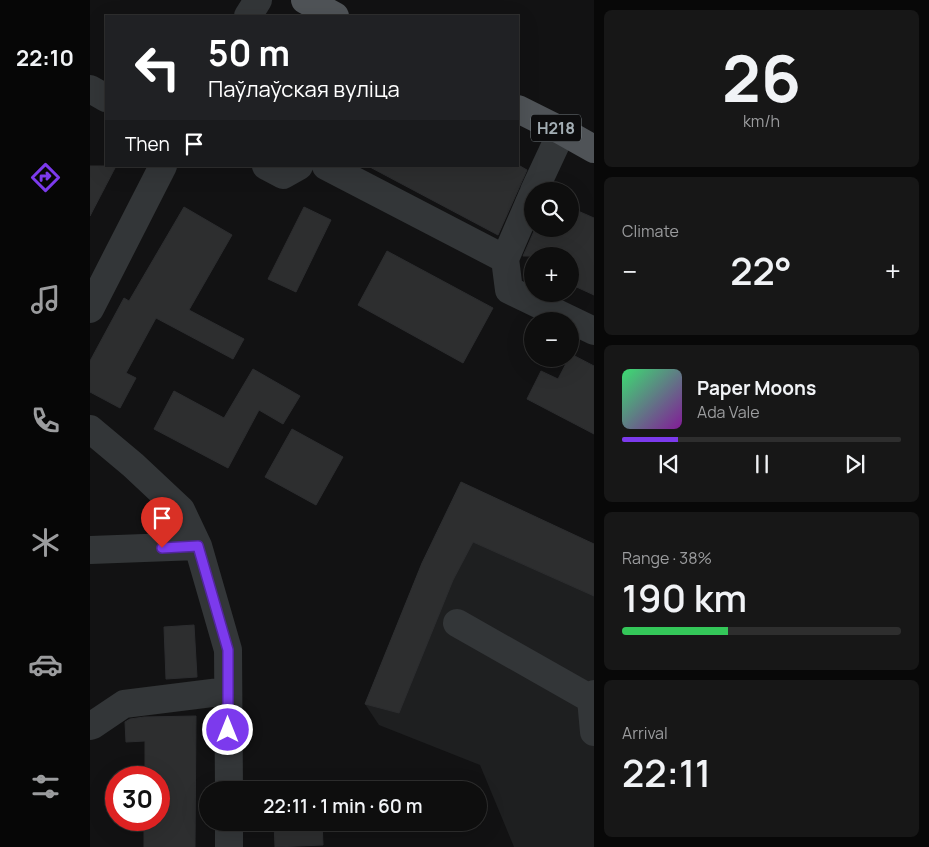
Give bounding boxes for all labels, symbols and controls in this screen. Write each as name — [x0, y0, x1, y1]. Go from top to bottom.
text: 50 m — [208, 29, 290, 77]
text: 26 — [722, 33, 801, 122]
icon: left — [125, 35, 190, 100]
text: 22:10 — [16, 43, 74, 73]
text: Паўлаўская вуліца — [208, 74, 400, 104]
text: km/h — [743, 110, 780, 132]
road number: Н218 — [531, 115, 581, 142]
icon: arrive — [180, 130, 208, 158]
text: Then — [125, 131, 170, 157]
icon: directions — [28, 160, 63, 195]
map controls — [524, 182, 579, 367]
button: search — [524, 182, 579, 237]
text: Climate — [622, 220, 679, 242]
text: 22° — [730, 244, 792, 296]
button: + — [524, 247, 579, 302]
text: − — [622, 252, 637, 290]
text: + — [885, 252, 901, 290]
icon: music — [28, 282, 63, 317]
button: − — [524, 312, 579, 367]
text: Paper Moons — [697, 375, 816, 401]
text: Ada Vale — [697, 401, 760, 423]
icon: phone — [28, 403, 63, 438]
icon: previous — [655, 450, 683, 478]
icon: pause — [748, 450, 776, 478]
icon: next — [841, 450, 869, 478]
pin — [141, 497, 183, 548]
icon: arrive — [148, 504, 176, 532]
icon: climate — [28, 525, 63, 560]
text: Range · 38% — [622, 547, 712, 569]
text: 190 km — [622, 571, 747, 623]
icon: car — [28, 647, 63, 682]
position arrow — [201, 703, 253, 755]
text: Arrival — [622, 722, 668, 744]
text: 22:11 — [622, 746, 711, 798]
speed limit sign: 30 — [105, 766, 170, 831]
icon: filters — [28, 769, 63, 804]
text: 22:11 · 1 min · 60 m — [263, 793, 423, 819]

